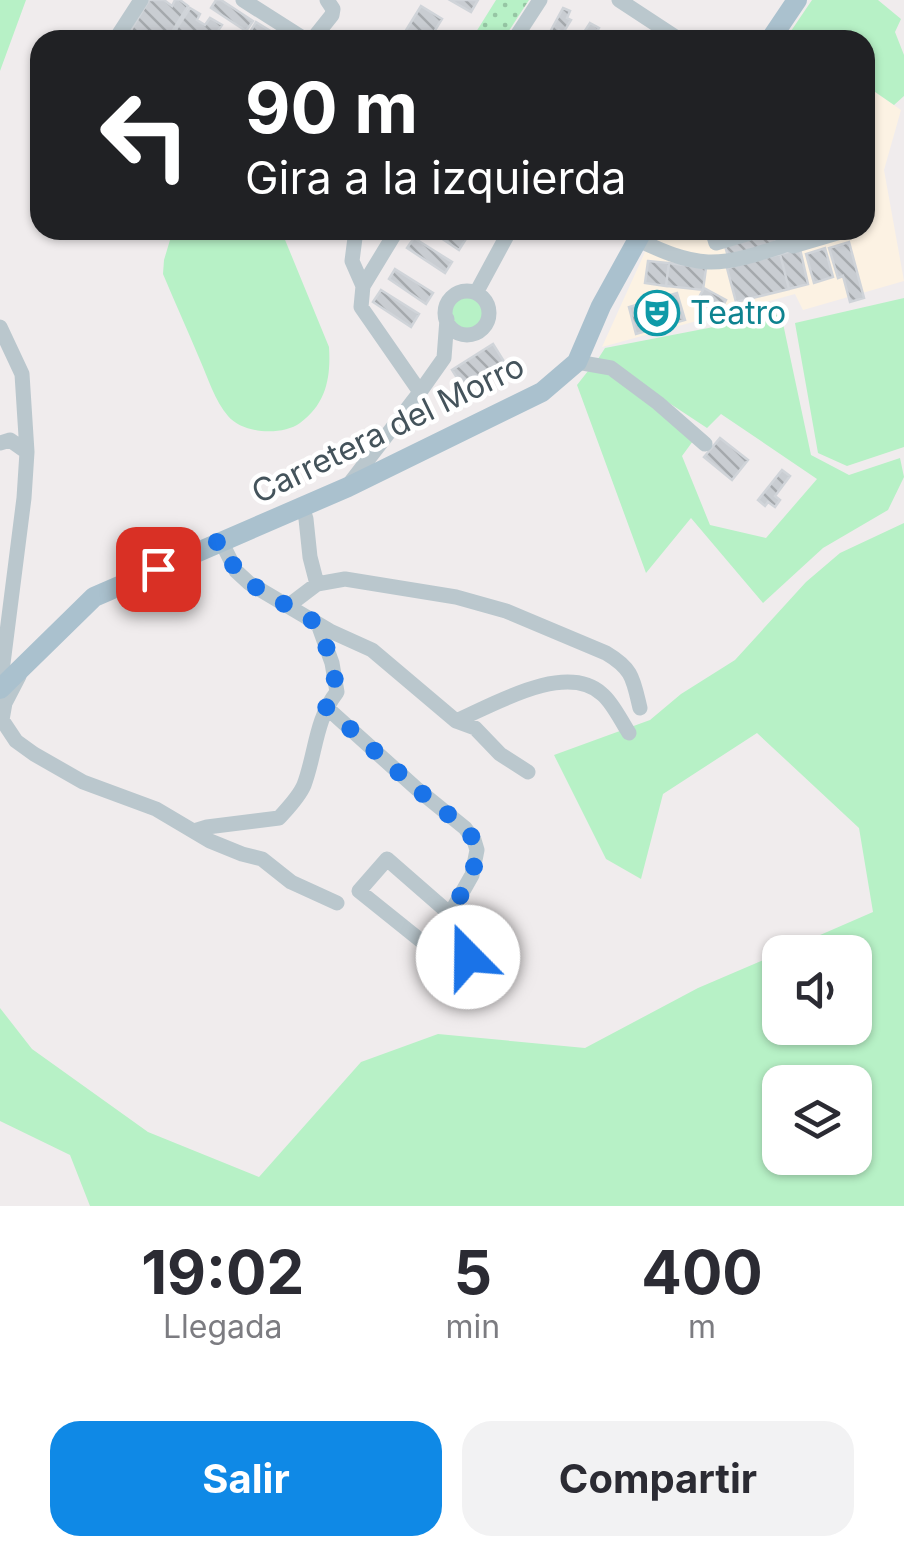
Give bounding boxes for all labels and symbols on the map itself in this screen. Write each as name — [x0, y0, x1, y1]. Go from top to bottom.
theatre icon: Teatro — [634, 290, 680, 336]
place label: Teatro — [690, 293, 786, 332]
street label: Carretera del Morro — [245, 346, 530, 511]
pin — [116, 527, 201, 612]
position arrow — [416, 905, 520, 1009]

